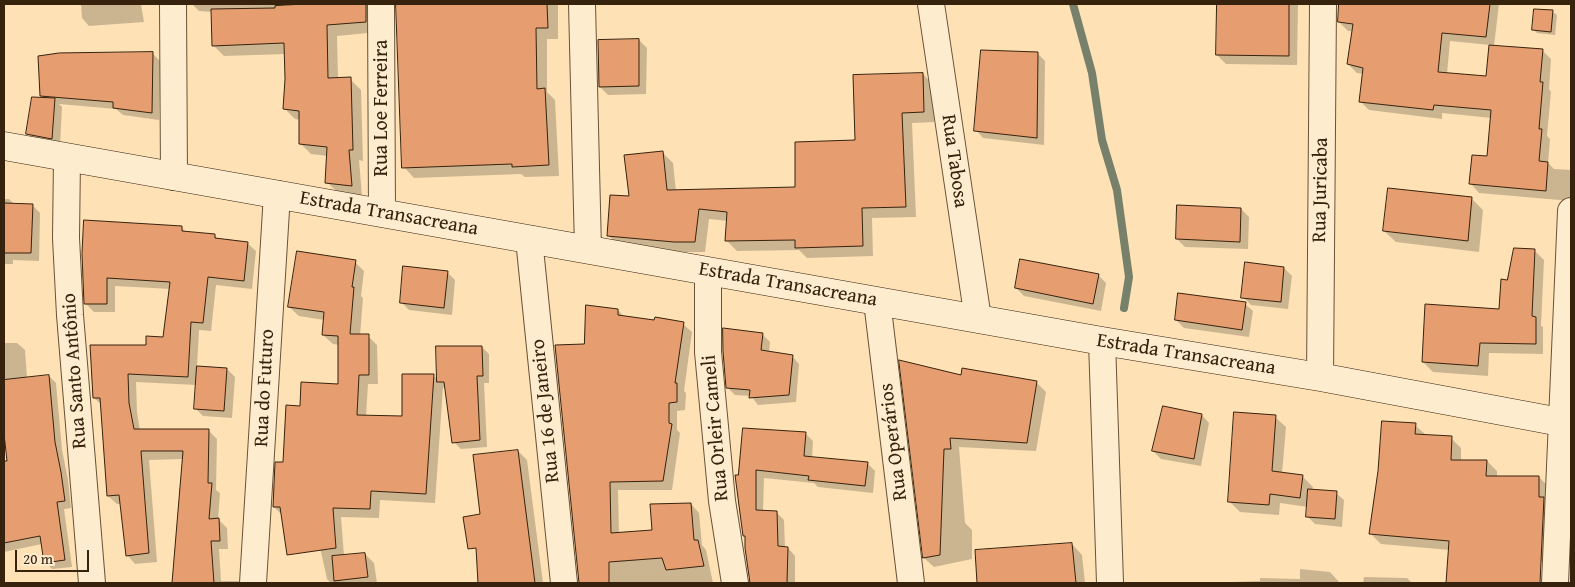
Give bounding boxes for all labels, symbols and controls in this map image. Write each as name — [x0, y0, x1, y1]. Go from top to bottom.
street label: Rua Loe Ferreira — [370, 40, 394, 176]
street label: Rua Tabosa — [936, 113, 972, 209]
street label: Rua Juricaba — [1308, 137, 1334, 243]
street label: Estrada Transacreana — [298, 186, 480, 242]
street label: Estrada Transacreana — [697, 257, 879, 313]
street label: Rua Santo Antônio — [58, 292, 92, 450]
street label: Rua do Futuro — [250, 328, 280, 448]
street label: Estrada Transacreana — [1095, 329, 1277, 381]
street label: Rua 16 de Janeiro — [527, 338, 565, 484]
street label: Rua Orleir Cameli — [698, 354, 734, 502]
street label: Rua Operários — [875, 382, 913, 502]
scale bar — [18, 540, 91, 572]
text: 20 m — [23, 548, 53, 569]

